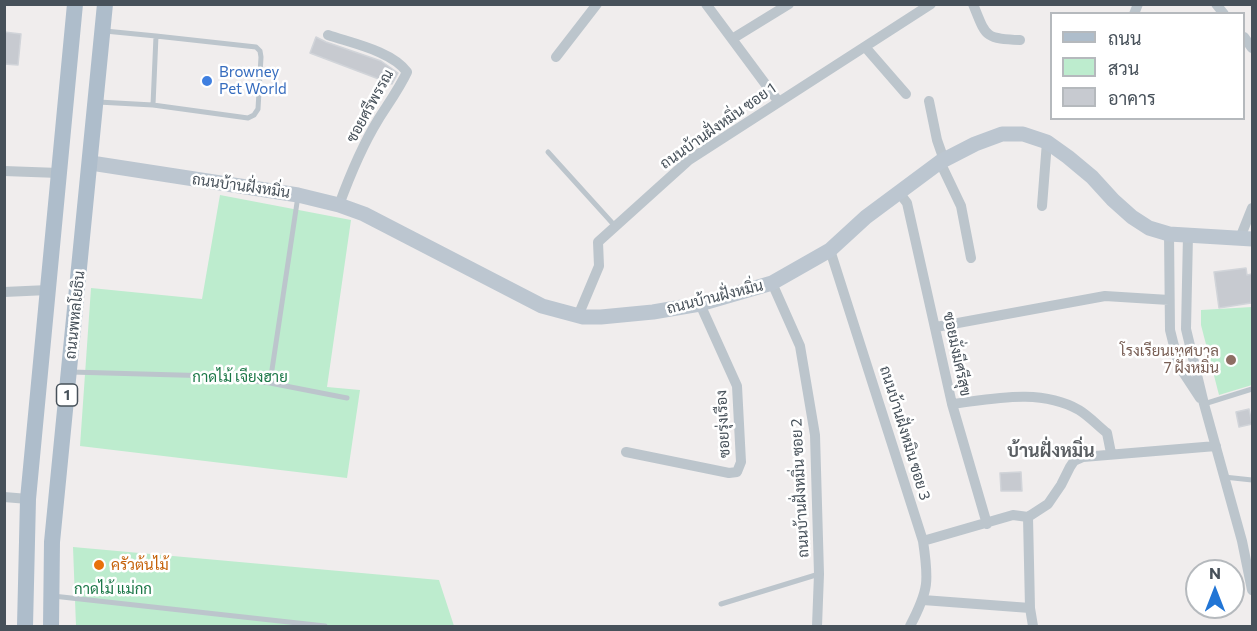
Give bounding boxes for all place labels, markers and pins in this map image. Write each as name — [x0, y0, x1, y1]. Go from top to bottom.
place label: Browney Pet World — [219, 63, 287, 98]
marker: Browney Pet World — [200, 74, 214, 88]
place label: โรงเรียนเทศบาล 7 ฝั่งหมิ่น — [1120, 342, 1219, 377]
marker: โรงเรียนเทศบาล 7 ฝั่งหมิ่น — [1224, 353, 1238, 367]
place label: ครัวต้นไม้ — [111, 556, 169, 574]
marker: ครัวต้นไม้ — [92, 558, 106, 572]

